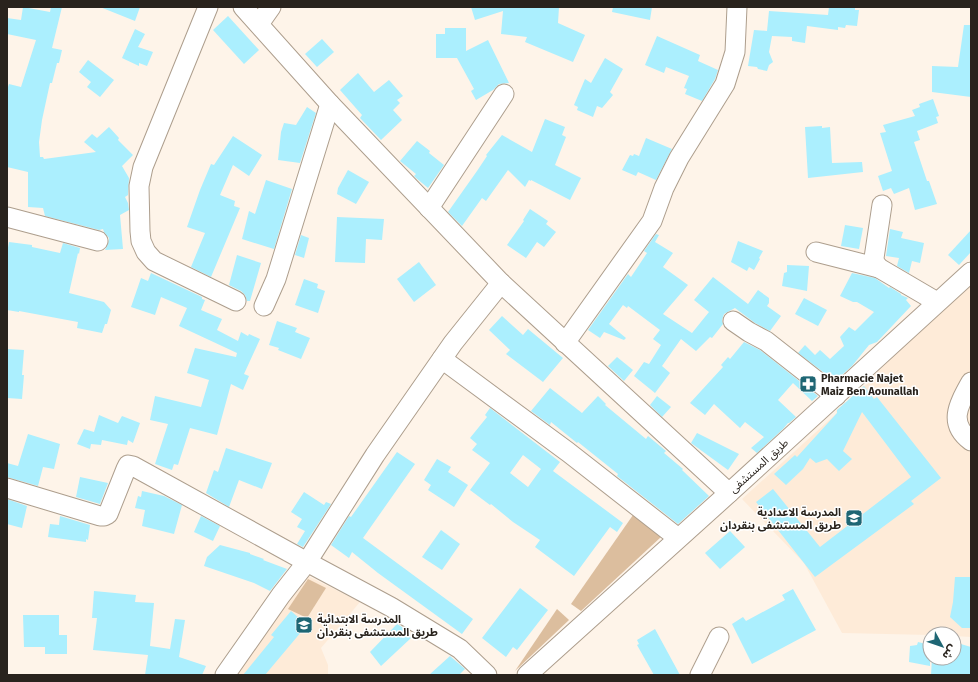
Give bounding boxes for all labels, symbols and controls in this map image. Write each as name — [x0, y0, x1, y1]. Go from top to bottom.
place label: Pharmacie Najet Maiz Ben Aounallah — [821, 372, 919, 398]
pharmacy icon: Pharmacie Najet Maiz Ben Aounallah — [798, 374, 818, 394]
street label: طريق المستشفى — [727, 436, 791, 496]
place label: المدرسة الاعدادية طريق المستشفى بنقردان — [720, 506, 841, 532]
school or university icon: المدرسة الاعدادية طريق المستشفى بنقردان — [844, 508, 864, 528]
place label: المدرسة الابتدائية طريق المستشفى بنقردان — [317, 613, 438, 639]
school or university icon: المدرسة الابتدائية طريق المستشفى بنقردان — [294, 615, 314, 635]
north arrow — [922, 626, 962, 666]
text: ش — [939, 642, 959, 662]

